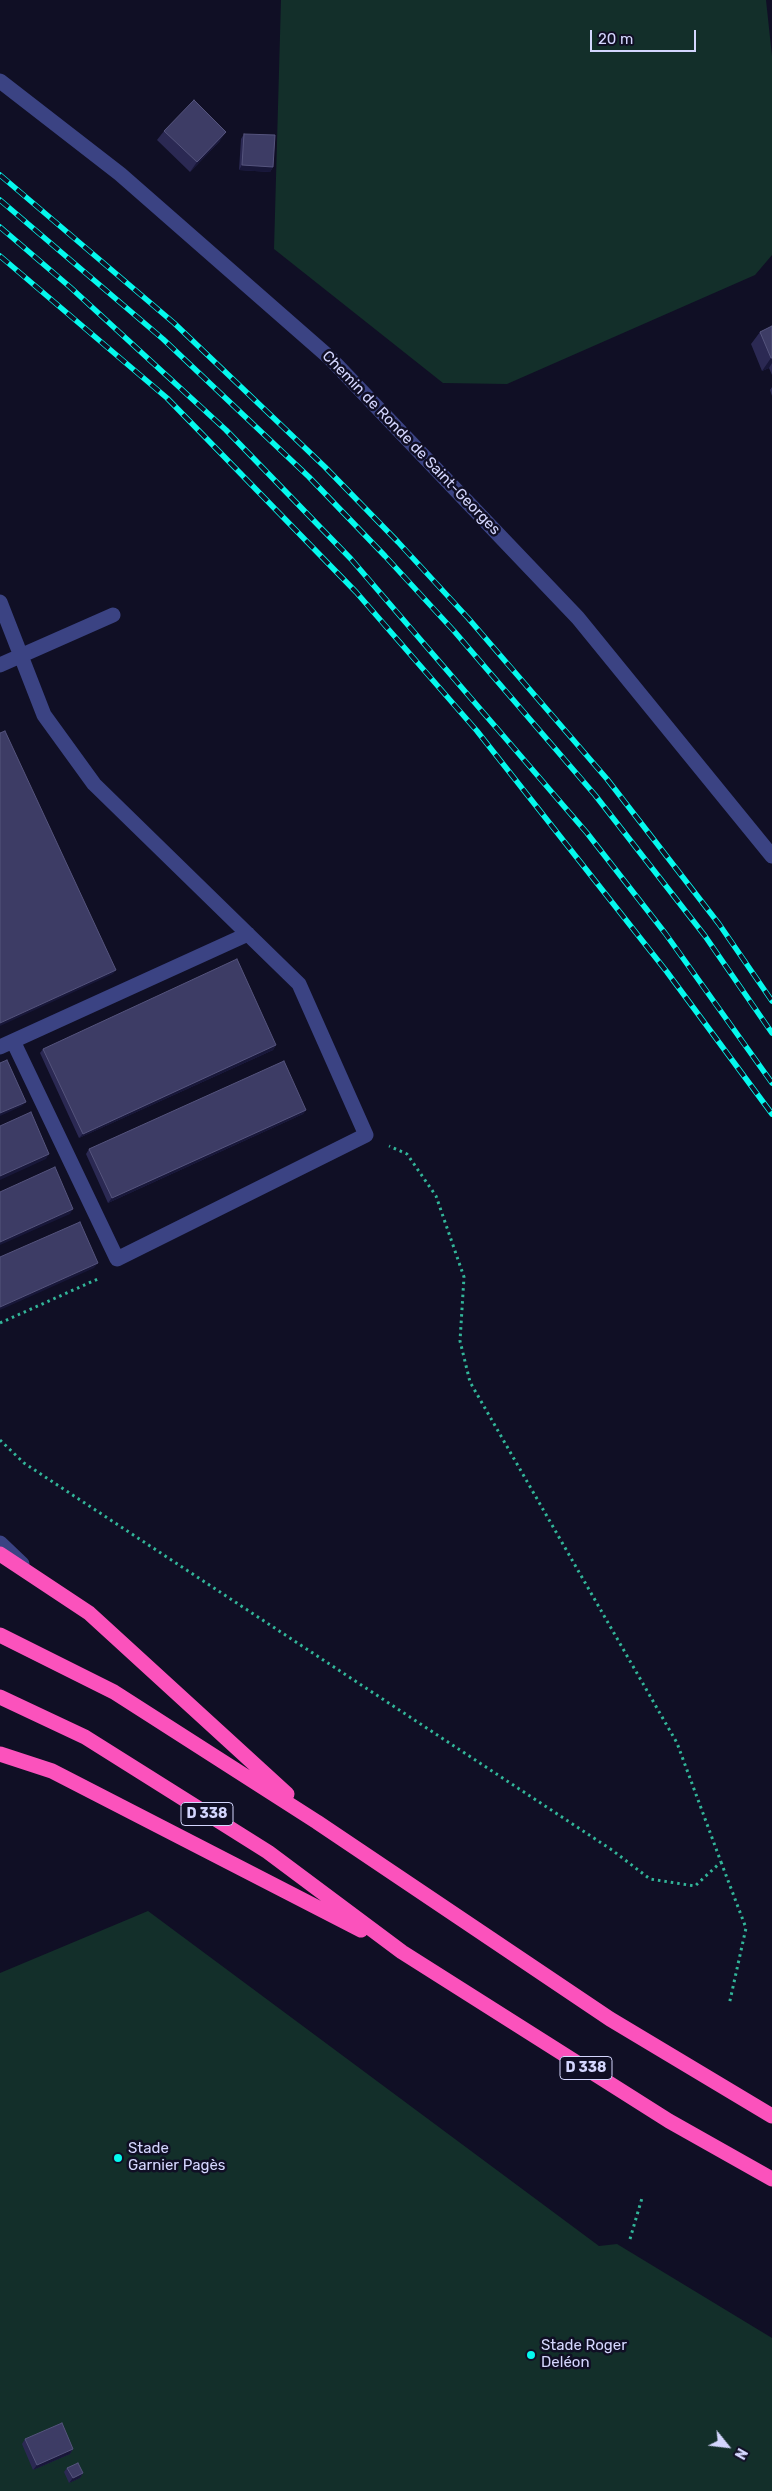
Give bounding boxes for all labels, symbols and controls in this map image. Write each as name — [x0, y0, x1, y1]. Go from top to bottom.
scale bar — [592, 20, 698, 52]
text: 20 m — [598, 30, 633, 48]
street label: Chemin de Ronde de Saint-Georges — [318, 347, 504, 539]
road number: D 338 — [181, 1802, 233, 1826]
road number: D 338 — [560, 2056, 612, 2080]
place label: Stade Garnier Pagès — [128, 2140, 225, 2175]
marker: Stade Garnier Pagès — [112, 2152, 124, 2164]
place label: Stade Roger Deléon — [541, 2337, 627, 2372]
marker: Stade Roger Deléon — [525, 2349, 537, 2361]
north arrow — [702, 2421, 752, 2471]
text: N — [731, 2445, 750, 2462]

